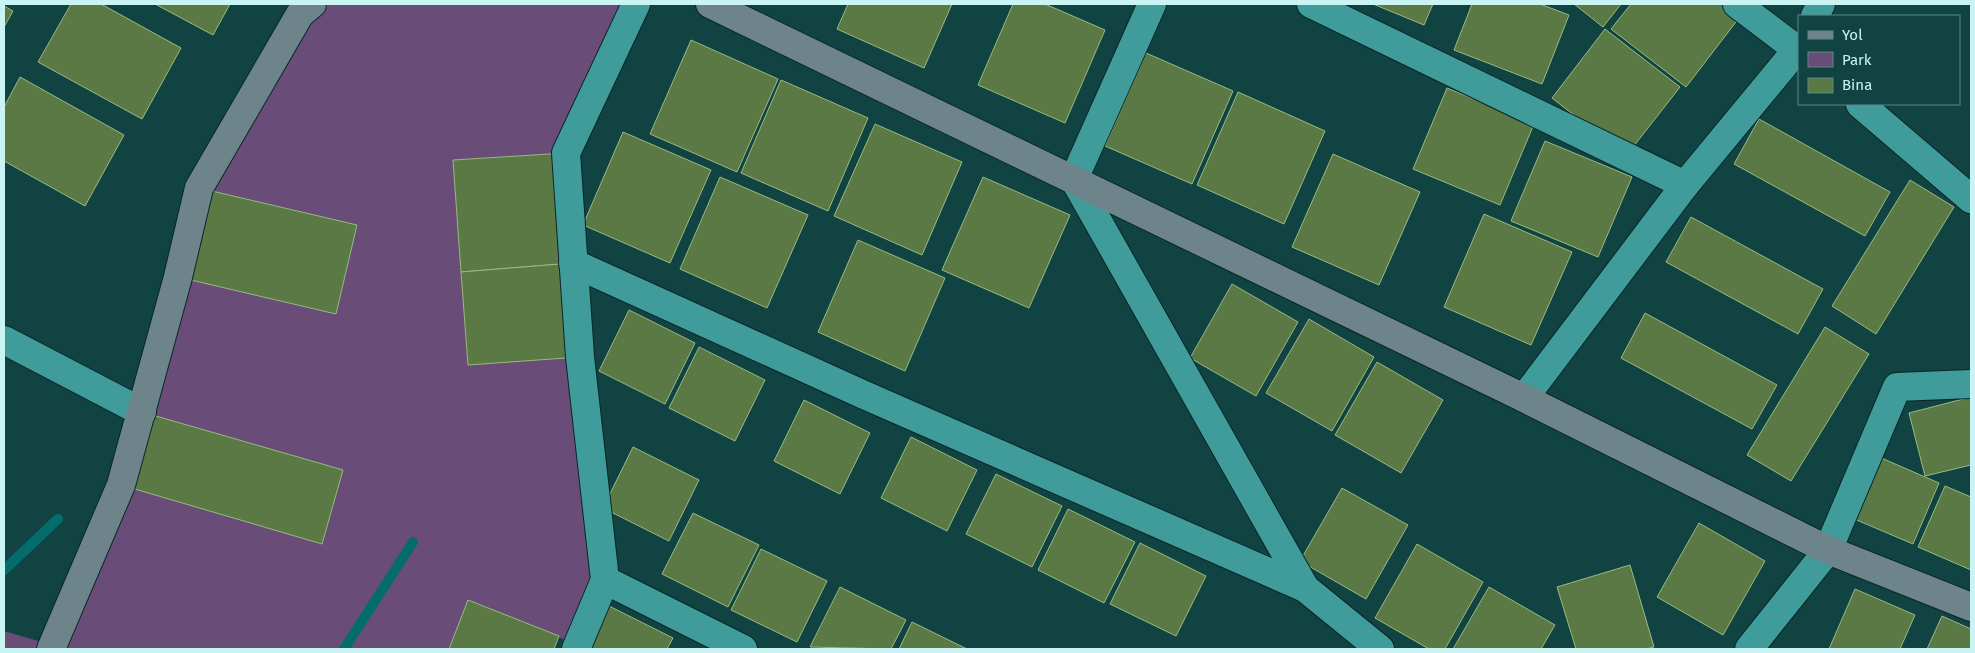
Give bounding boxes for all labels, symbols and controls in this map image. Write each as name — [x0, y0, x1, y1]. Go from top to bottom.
legend — [1798, 15, 1960, 105]
text: Yol — [1842, 26, 1863, 44]
text: Park — [1842, 51, 1872, 69]
text: Bina — [1842, 76, 1872, 94]

